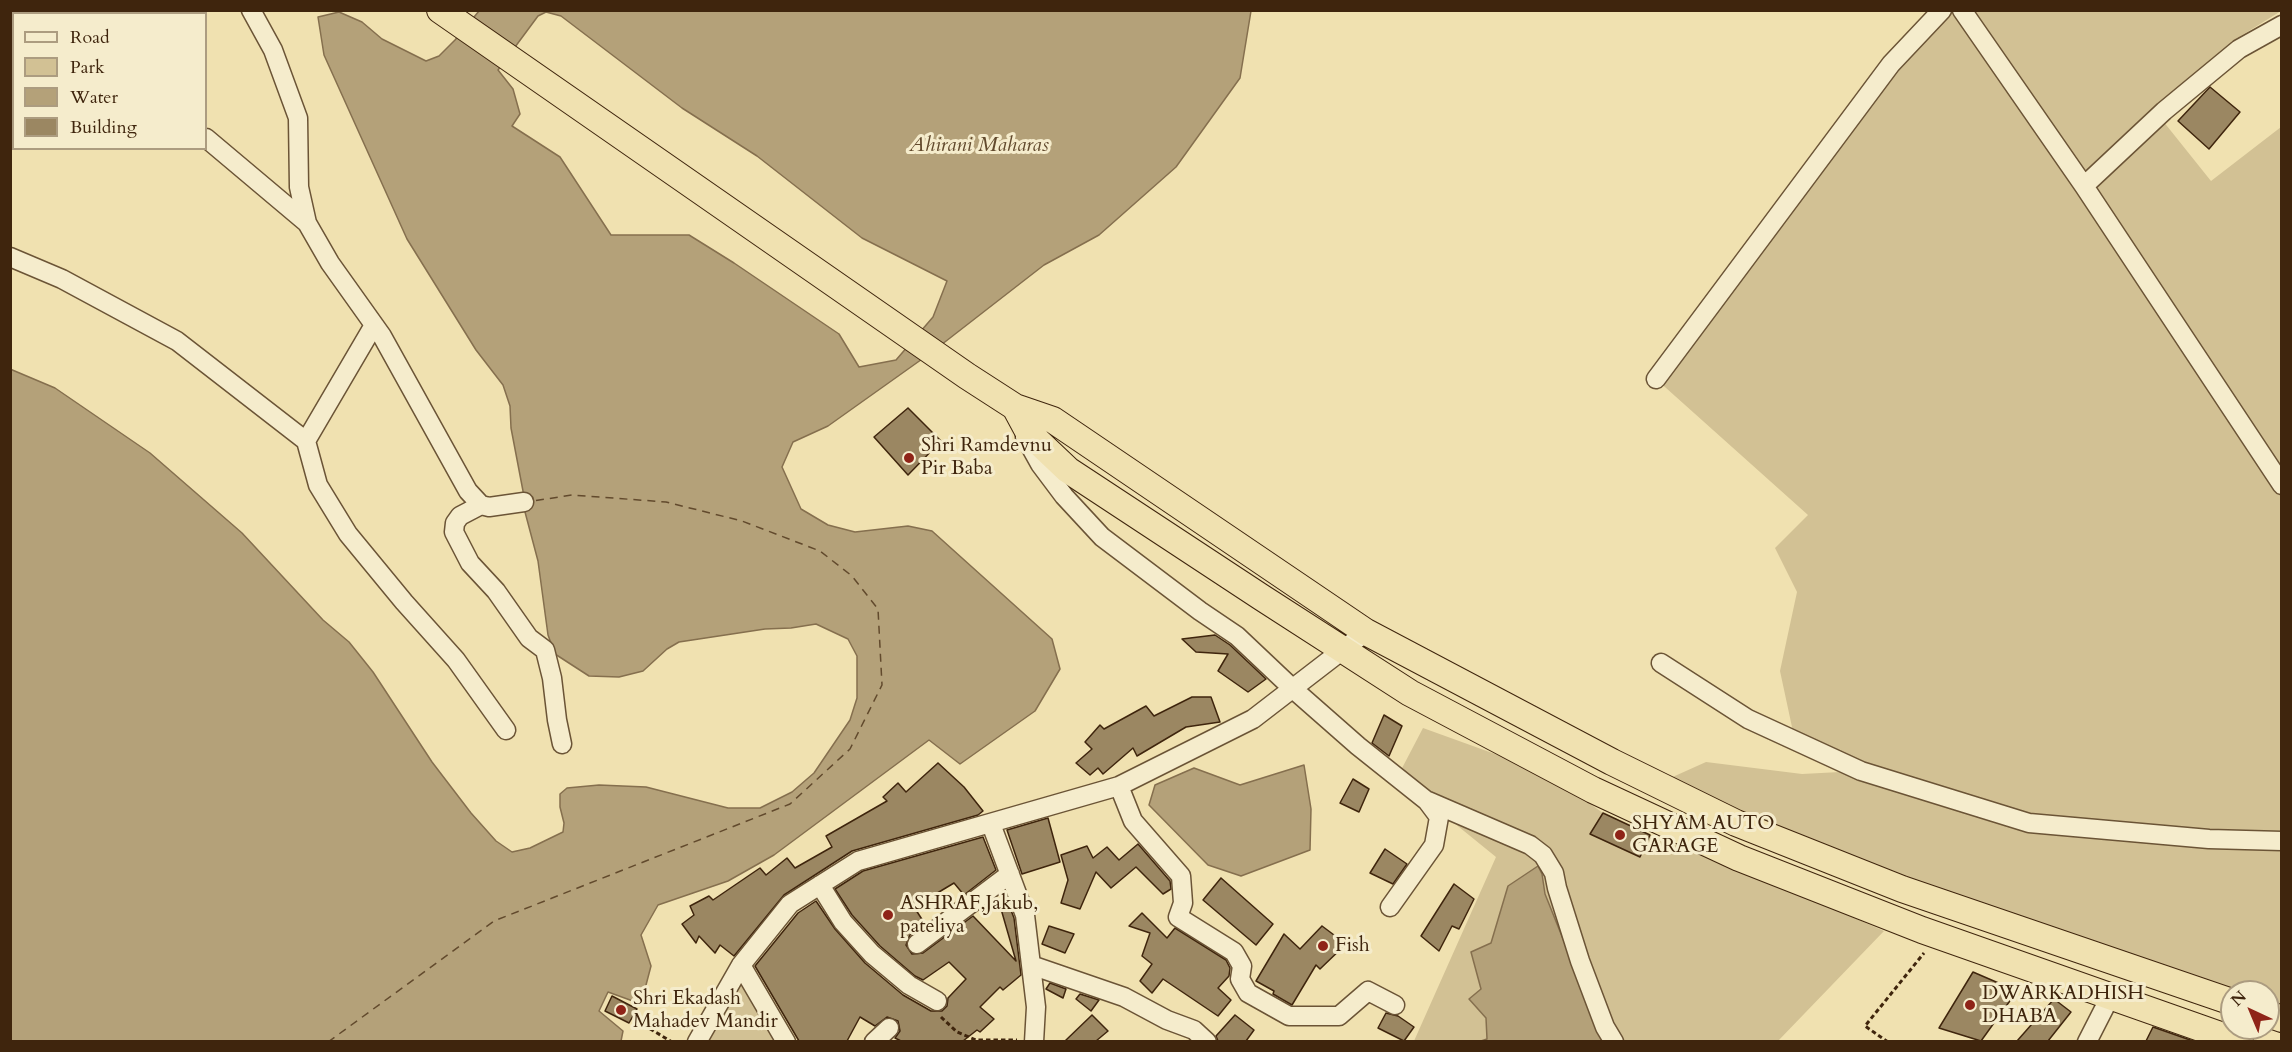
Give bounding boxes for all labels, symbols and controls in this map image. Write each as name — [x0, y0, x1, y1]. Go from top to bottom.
legend — [12, 12, 207, 150]
text: Road — [70, 25, 110, 50]
text: Park — [70, 55, 105, 80]
text: Water — [70, 85, 118, 110]
text: Building — [70, 115, 137, 140]
water label: Ahirani Maharas — [909, 133, 1049, 159]
place label: Shri Ramdevnu Pir Baba — [921, 434, 1052, 481]
marker: Shri Ramdevnu Pir Baba — [902, 451, 916, 465]
place label: SHYAM AUTO GARAGE — [1632, 812, 1775, 859]
marker: SHYAM AUTO GARAGE — [1613, 828, 1627, 842]
place label: ASHRAF,Jakub, pateliya — [900, 892, 1038, 939]
marker: ASHRAF,Jakub, pateliya — [881, 908, 895, 922]
place label: Fish — [1335, 934, 1370, 958]
marker: Fish — [1316, 939, 1330, 953]
north arrow — [2220, 980, 2280, 1040]
place label: DWARKADHISH DHABA — [1982, 982, 2144, 1029]
text: N — [2226, 986, 2252, 1011]
place label: Shri Ekadash Mahadev Mandir — [633, 987, 778, 1034]
marker: DWARKADHISH DHABA — [1963, 998, 1977, 1012]
marker: Shri Ekadash Mahadev Mandir — [614, 1003, 628, 1017]

